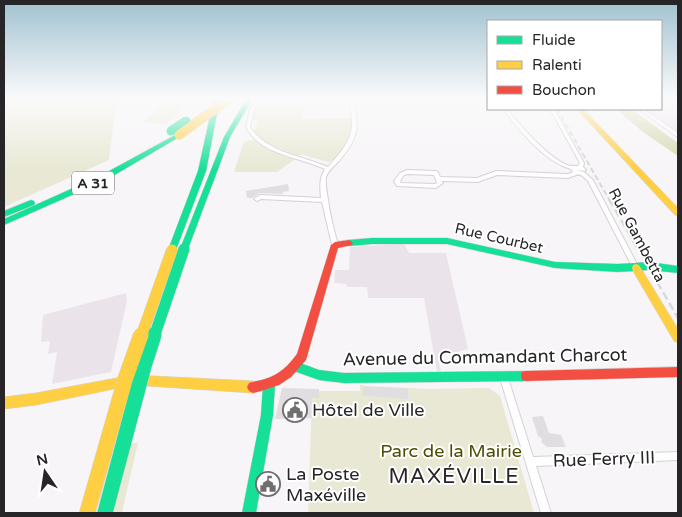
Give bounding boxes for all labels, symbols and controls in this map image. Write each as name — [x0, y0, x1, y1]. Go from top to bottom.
legend — [487, 20, 662, 110]
text: Fluide — [532, 31, 576, 49]
text: Ralenti — [532, 56, 582, 74]
text: Bouchon — [532, 81, 596, 99]
road number: A 31 — [72, 172, 114, 194]
street label: Rue Gambetta — [605, 185, 669, 285]
street label: Rue Courbet — [453, 219, 545, 257]
street label: Avenue du Commandant Charcot — [343, 344, 628, 370]
public building icon: Hôtel de Ville — [282, 397, 308, 423]
place label: Hôtel de Ville — [312, 399, 424, 421]
park label: Parc de la Mairie — [380, 440, 522, 462]
street label: Rue Ferry III — [552, 446, 656, 472]
north arrow — [20, 447, 70, 497]
text: N — [35, 450, 50, 469]
place label: La Poste Maxéville — [286, 463, 366, 506]
district label: MAXÉVILLE — [388, 464, 520, 489]
public building icon: La Poste Maxéville — [255, 471, 281, 497]

